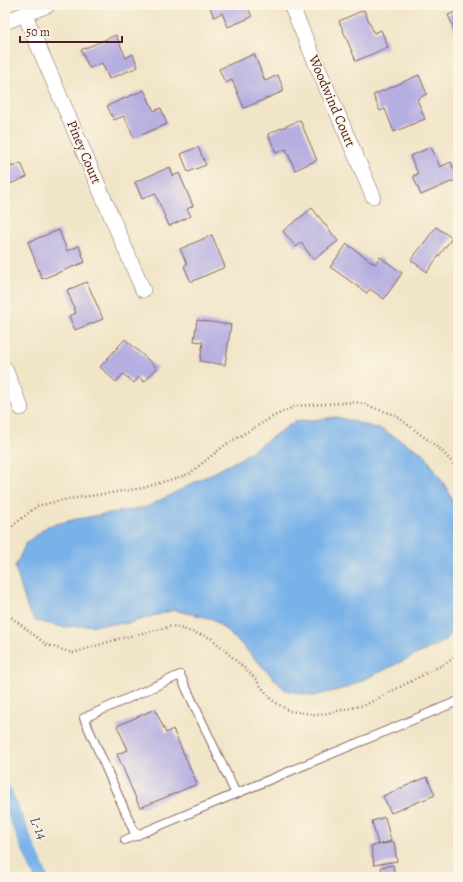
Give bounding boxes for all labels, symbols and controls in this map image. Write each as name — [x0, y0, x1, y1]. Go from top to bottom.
scale bar — [20, 18, 122, 44]
text: 50 m — [26, 24, 50, 40]
street label: Woodwind Court — [304, 51, 360, 150]
street label: Piney Court — [62, 117, 106, 187]
water label: L-14 — [25, 813, 53, 843]

